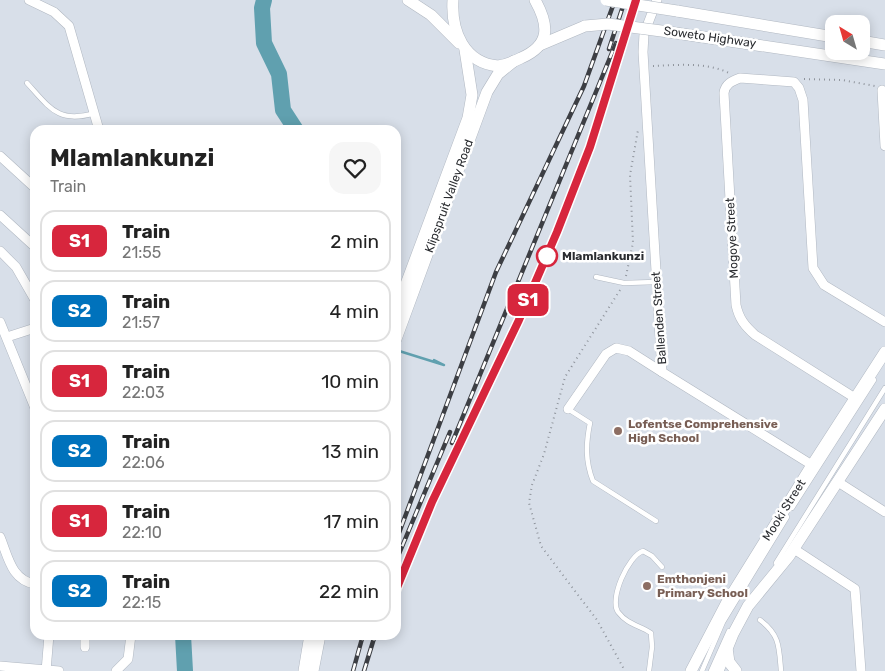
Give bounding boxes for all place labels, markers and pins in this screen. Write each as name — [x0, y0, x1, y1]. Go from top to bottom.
marker: Mlamlankunzi — [536, 245, 558, 267]
place label: Mlamlankunzi — [562, 249, 644, 263]
place label: Lofentse Comprehensive High School — [628, 417, 778, 445]
marker: Lofentse Comprehensive High School — [612, 425, 624, 437]
place label: Emthonjeni Primary School — [657, 572, 748, 600]
marker: Emthonjeni Primary School — [641, 580, 653, 592]

